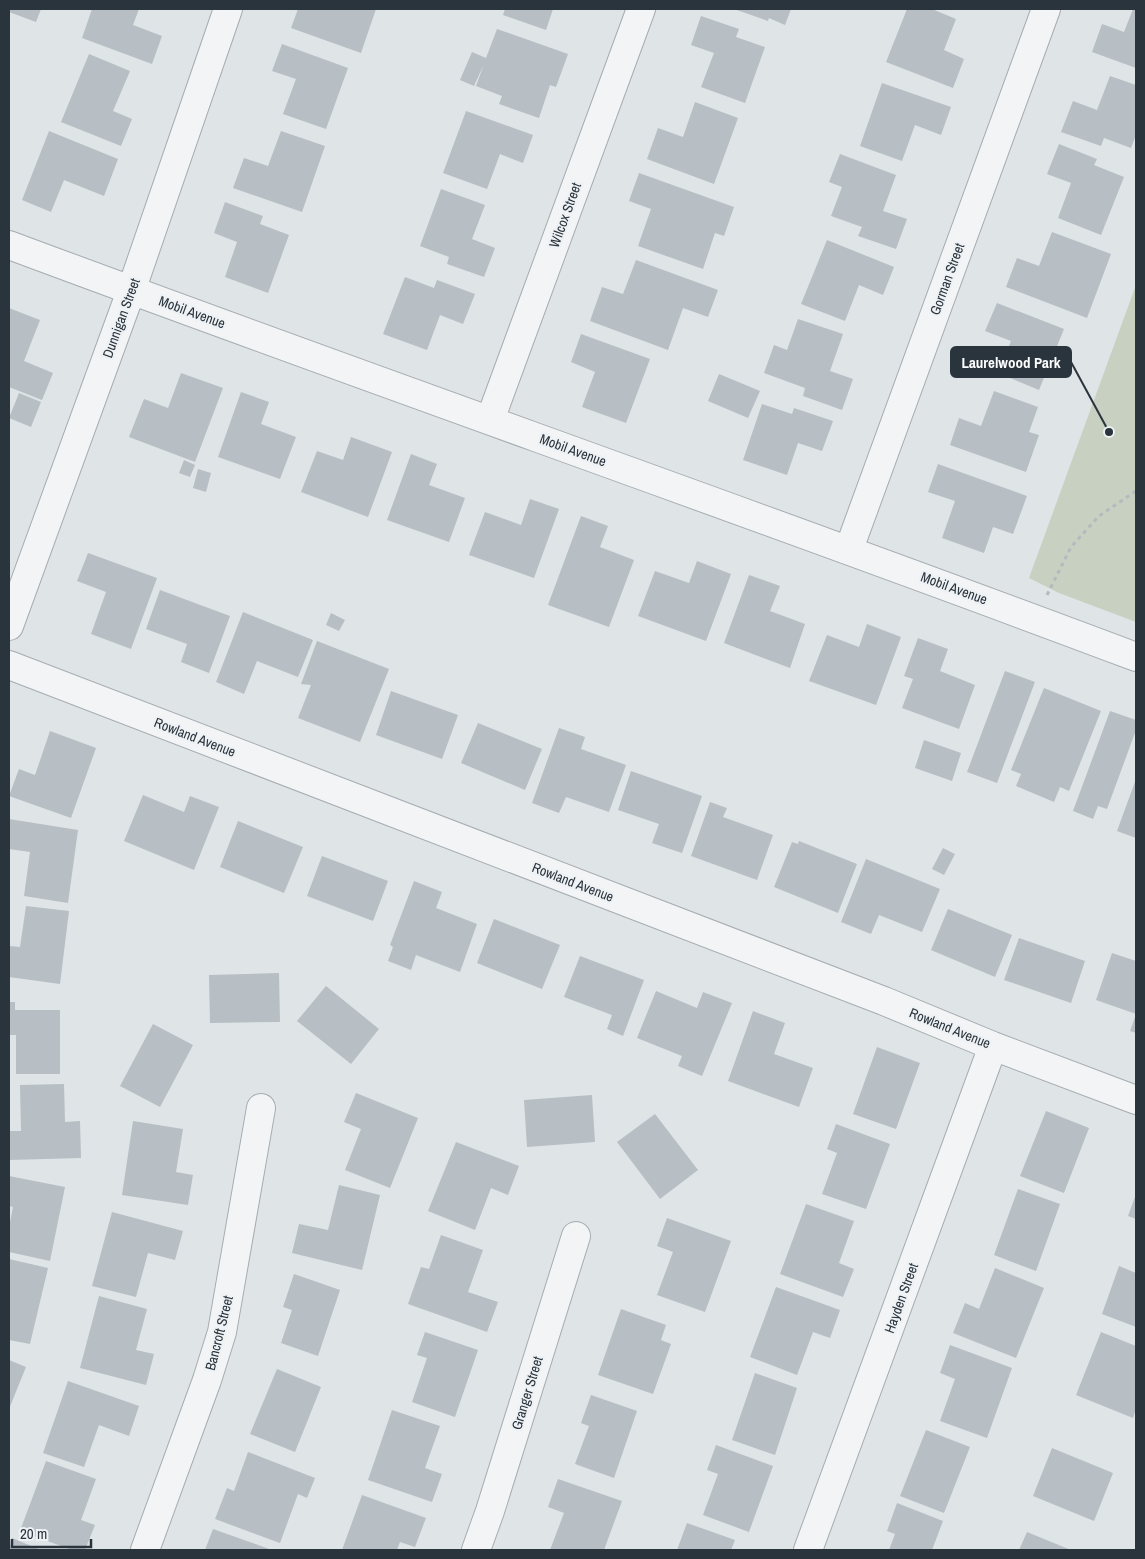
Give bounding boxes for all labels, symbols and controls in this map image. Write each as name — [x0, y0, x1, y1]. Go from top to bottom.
street label: Wilcox Street — [545, 180, 585, 250]
street label: Gorman Street — [926, 241, 968, 317]
street label: Dunnigan Street — [98, 276, 144, 360]
street label: Mobil Avenue — [156, 292, 228, 332]
callout: Laurelwood Park — [951, 347, 1071, 377]
text: Laurelwood Park — [961, 352, 1061, 373]
street label: Mobil Avenue — [537, 430, 609, 470]
street label: Mobil Avenue — [918, 568, 990, 608]
street label: Rowland Avenue — [152, 713, 238, 761]
street label: Rowland Avenue — [530, 858, 616, 906]
street label: Rowland Avenue — [907, 1004, 993, 1052]
street label: Hayden Street — [880, 1260, 922, 1336]
street label: Bancroft Street — [201, 1294, 237, 1372]
street label: Granger Street — [507, 1354, 547, 1432]
scale bar — [12, 1516, 91, 1548]
text: 20 m — [20, 1523, 47, 1544]

